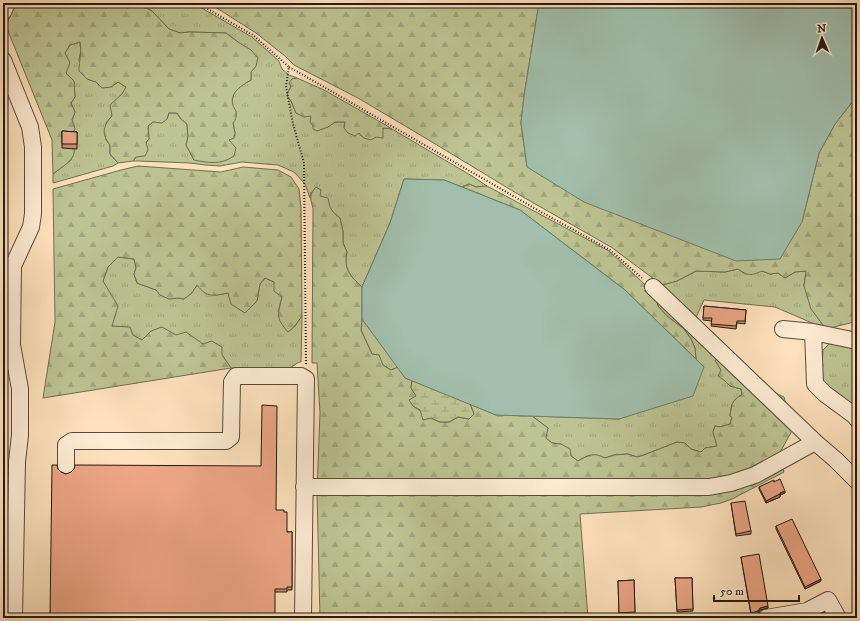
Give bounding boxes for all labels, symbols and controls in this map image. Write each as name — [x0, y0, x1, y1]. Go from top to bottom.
north arrow — [802, 18, 842, 58]
text: N — [817, 22, 826, 36]
scale bar — [714, 577, 799, 603]
text: 50 m — [720, 584, 744, 599]

